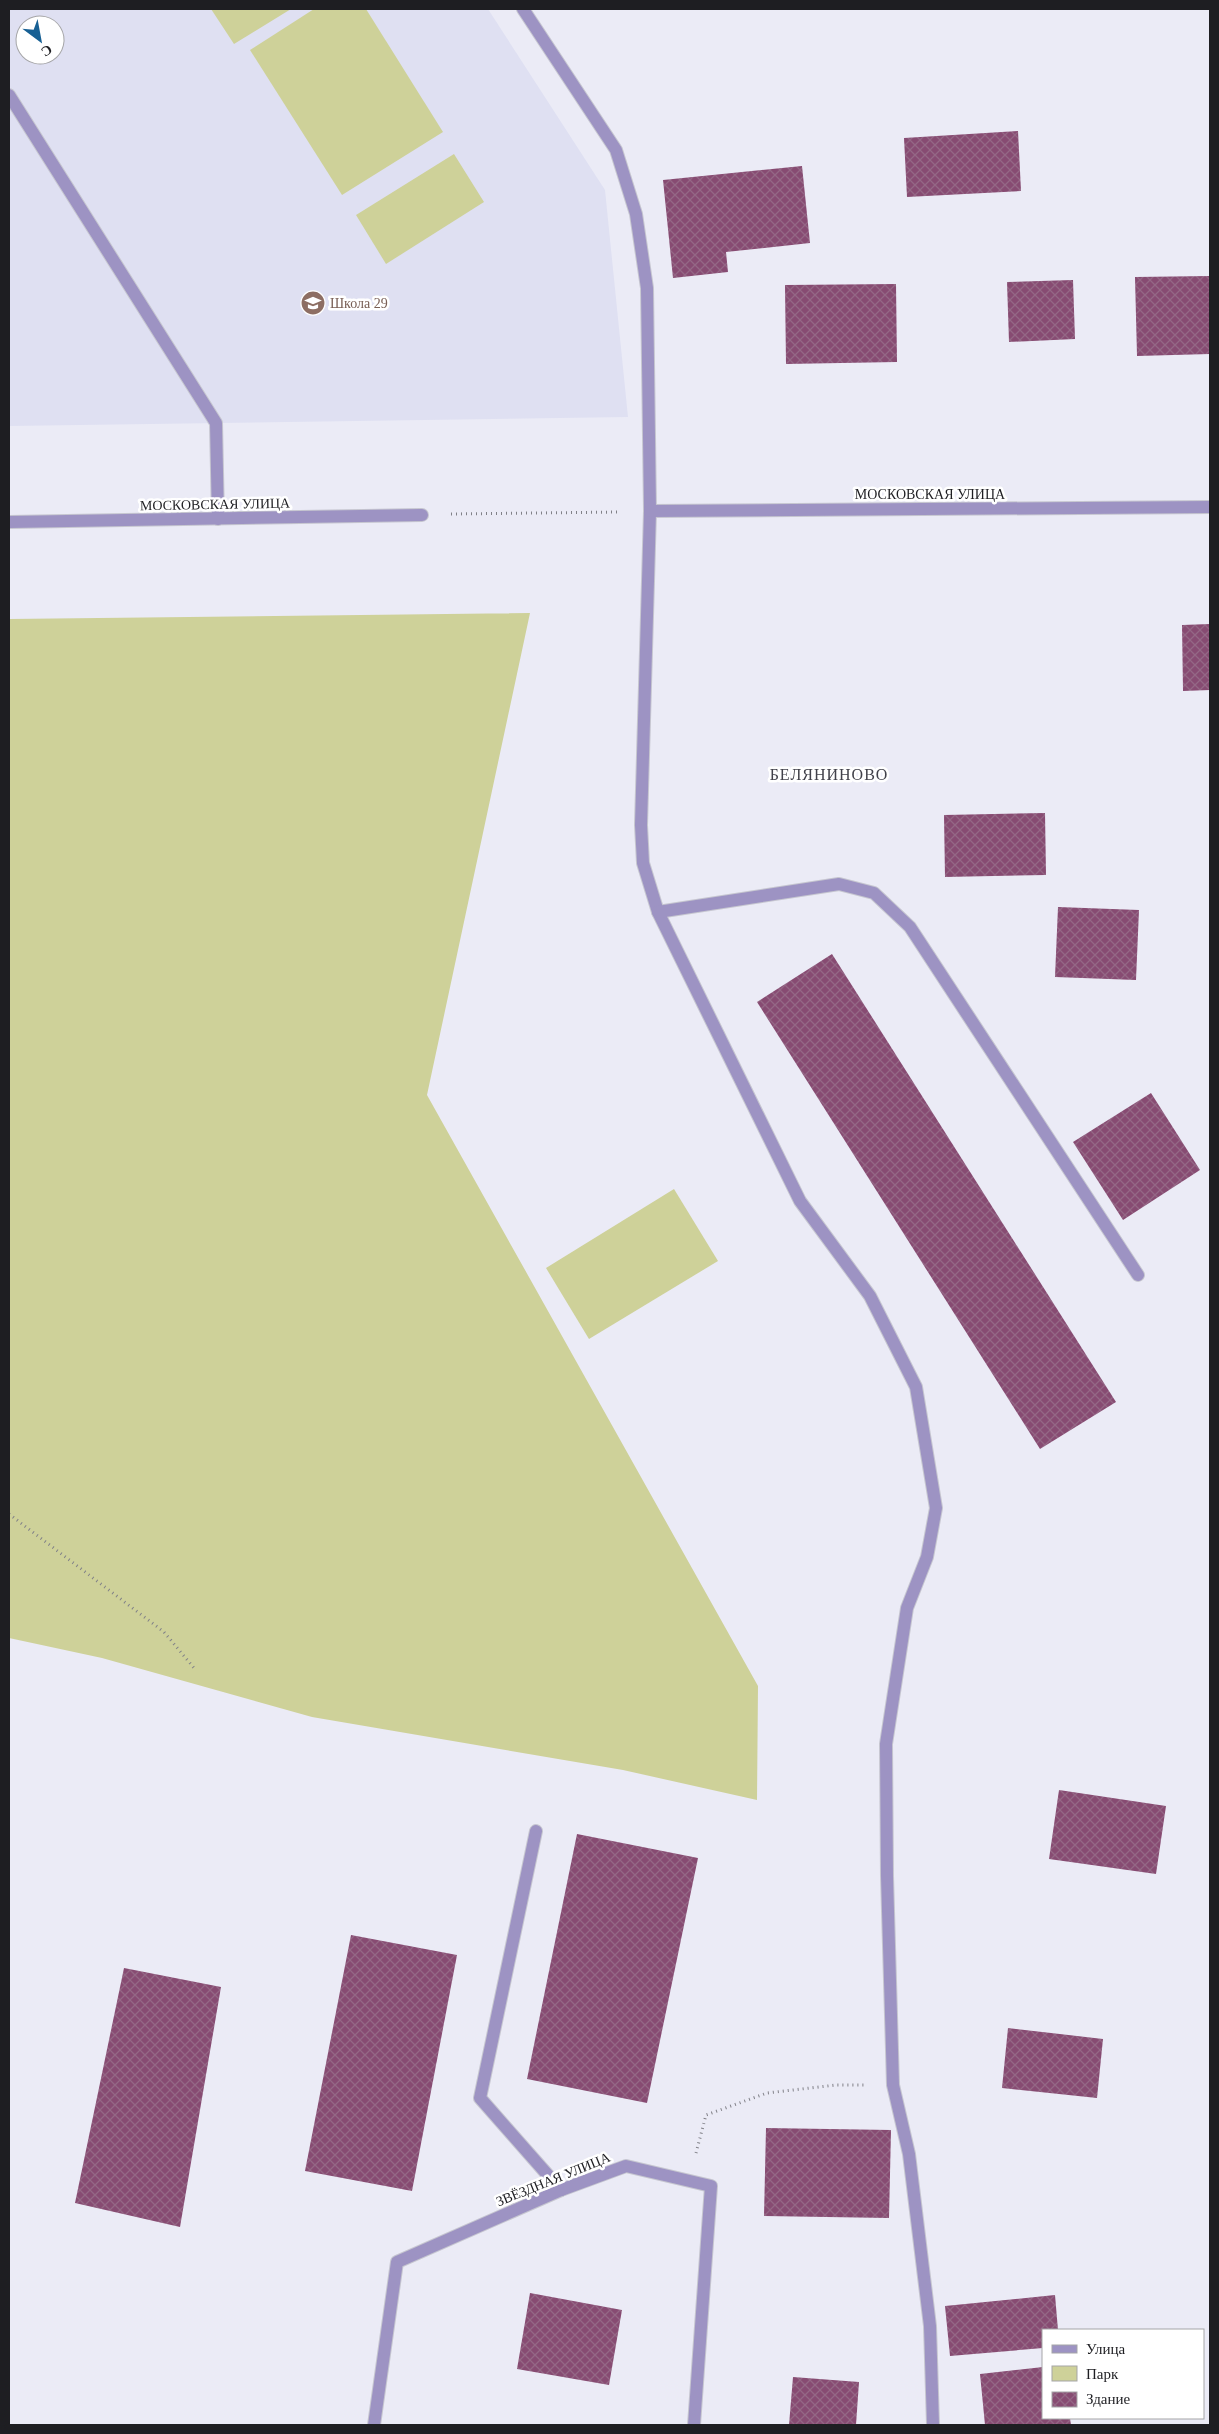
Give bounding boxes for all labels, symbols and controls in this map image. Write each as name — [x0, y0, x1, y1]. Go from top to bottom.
north arrow — [15, 15, 65, 65]
text: С — [38, 42, 55, 60]
school or university icon: Школа 29 — [300, 290, 326, 316]
place label: Школа 29 — [330, 296, 388, 311]
street label: МОСКОВСКАЯ УЛИЦА — [855, 487, 1006, 502]
street label: МОСКОВСКАЯ УЛИЦА — [140, 496, 291, 513]
district label: БЕЛЯНИНОВО — [770, 766, 888, 783]
street label: ЗВЁЗДНАЯ УЛИЦА — [494, 2148, 613, 2209]
legend — [1042, 2329, 1204, 2419]
text: Улица — [1086, 2341, 1125, 2357]
text: Парк — [1086, 2366, 1119, 2382]
text: Здание — [1086, 2391, 1130, 2407]

